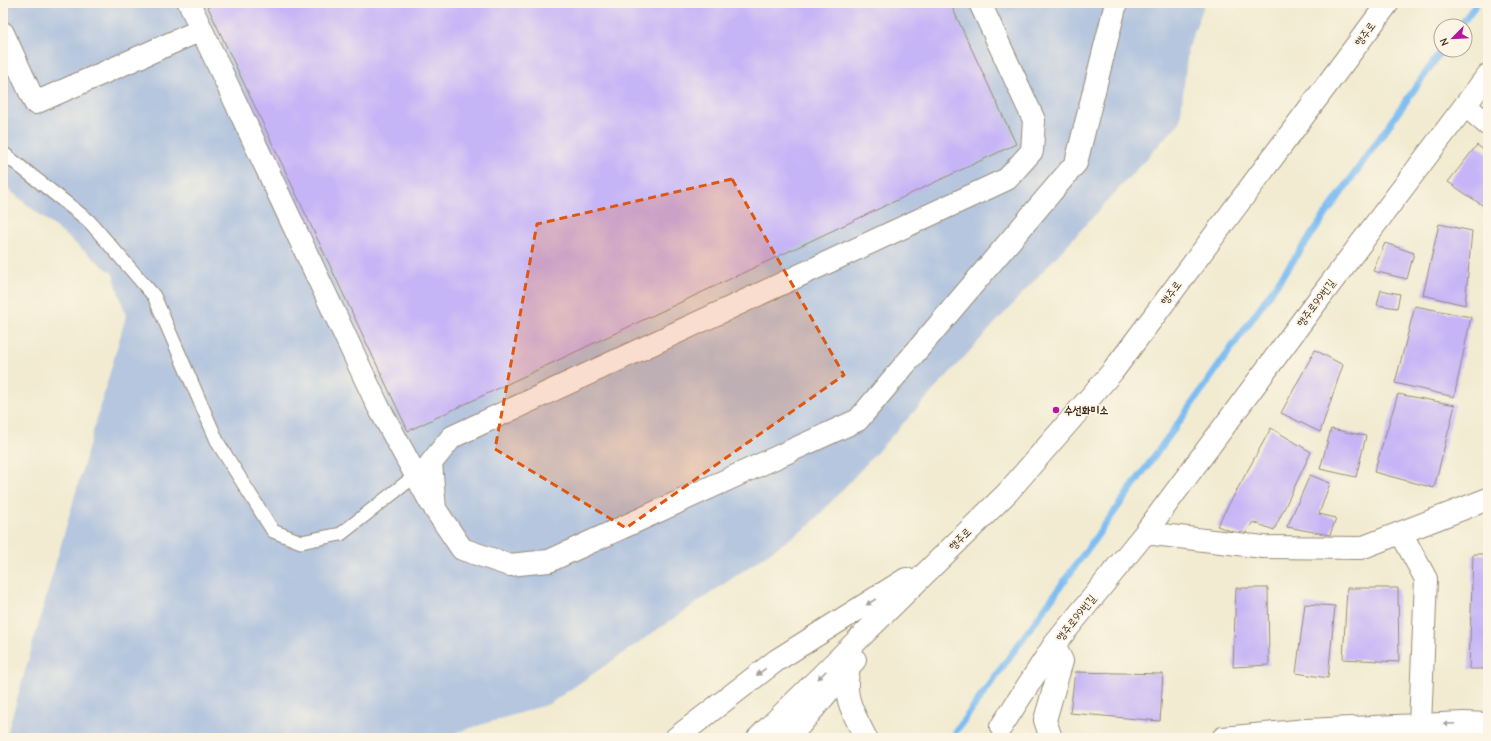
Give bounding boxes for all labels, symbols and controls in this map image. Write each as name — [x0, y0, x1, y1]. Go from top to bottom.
north arrow — [1433, 18, 1473, 58]
street label: 행주로 — [1352, 19, 1378, 49]
text: N — [1437, 36, 1452, 48]
street label: 행주로99번길 — [1294, 277, 1338, 329]
street label: 행주로 — [1158, 278, 1184, 308]
place label: 수선화미소 — [1064, 404, 1108, 417]
marker: 수선화미소 — [1051, 405, 1061, 415]
street label: 행주로 — [946, 525, 974, 553]
street label: 행주로99번길 — [1053, 592, 1099, 644]
one-way arrow — [865, 598, 877, 605]
one-way arrow — [756, 667, 767, 676]
one-way arrow — [817, 670, 827, 680]
one-way arrow — [1442, 721, 1455, 727]

